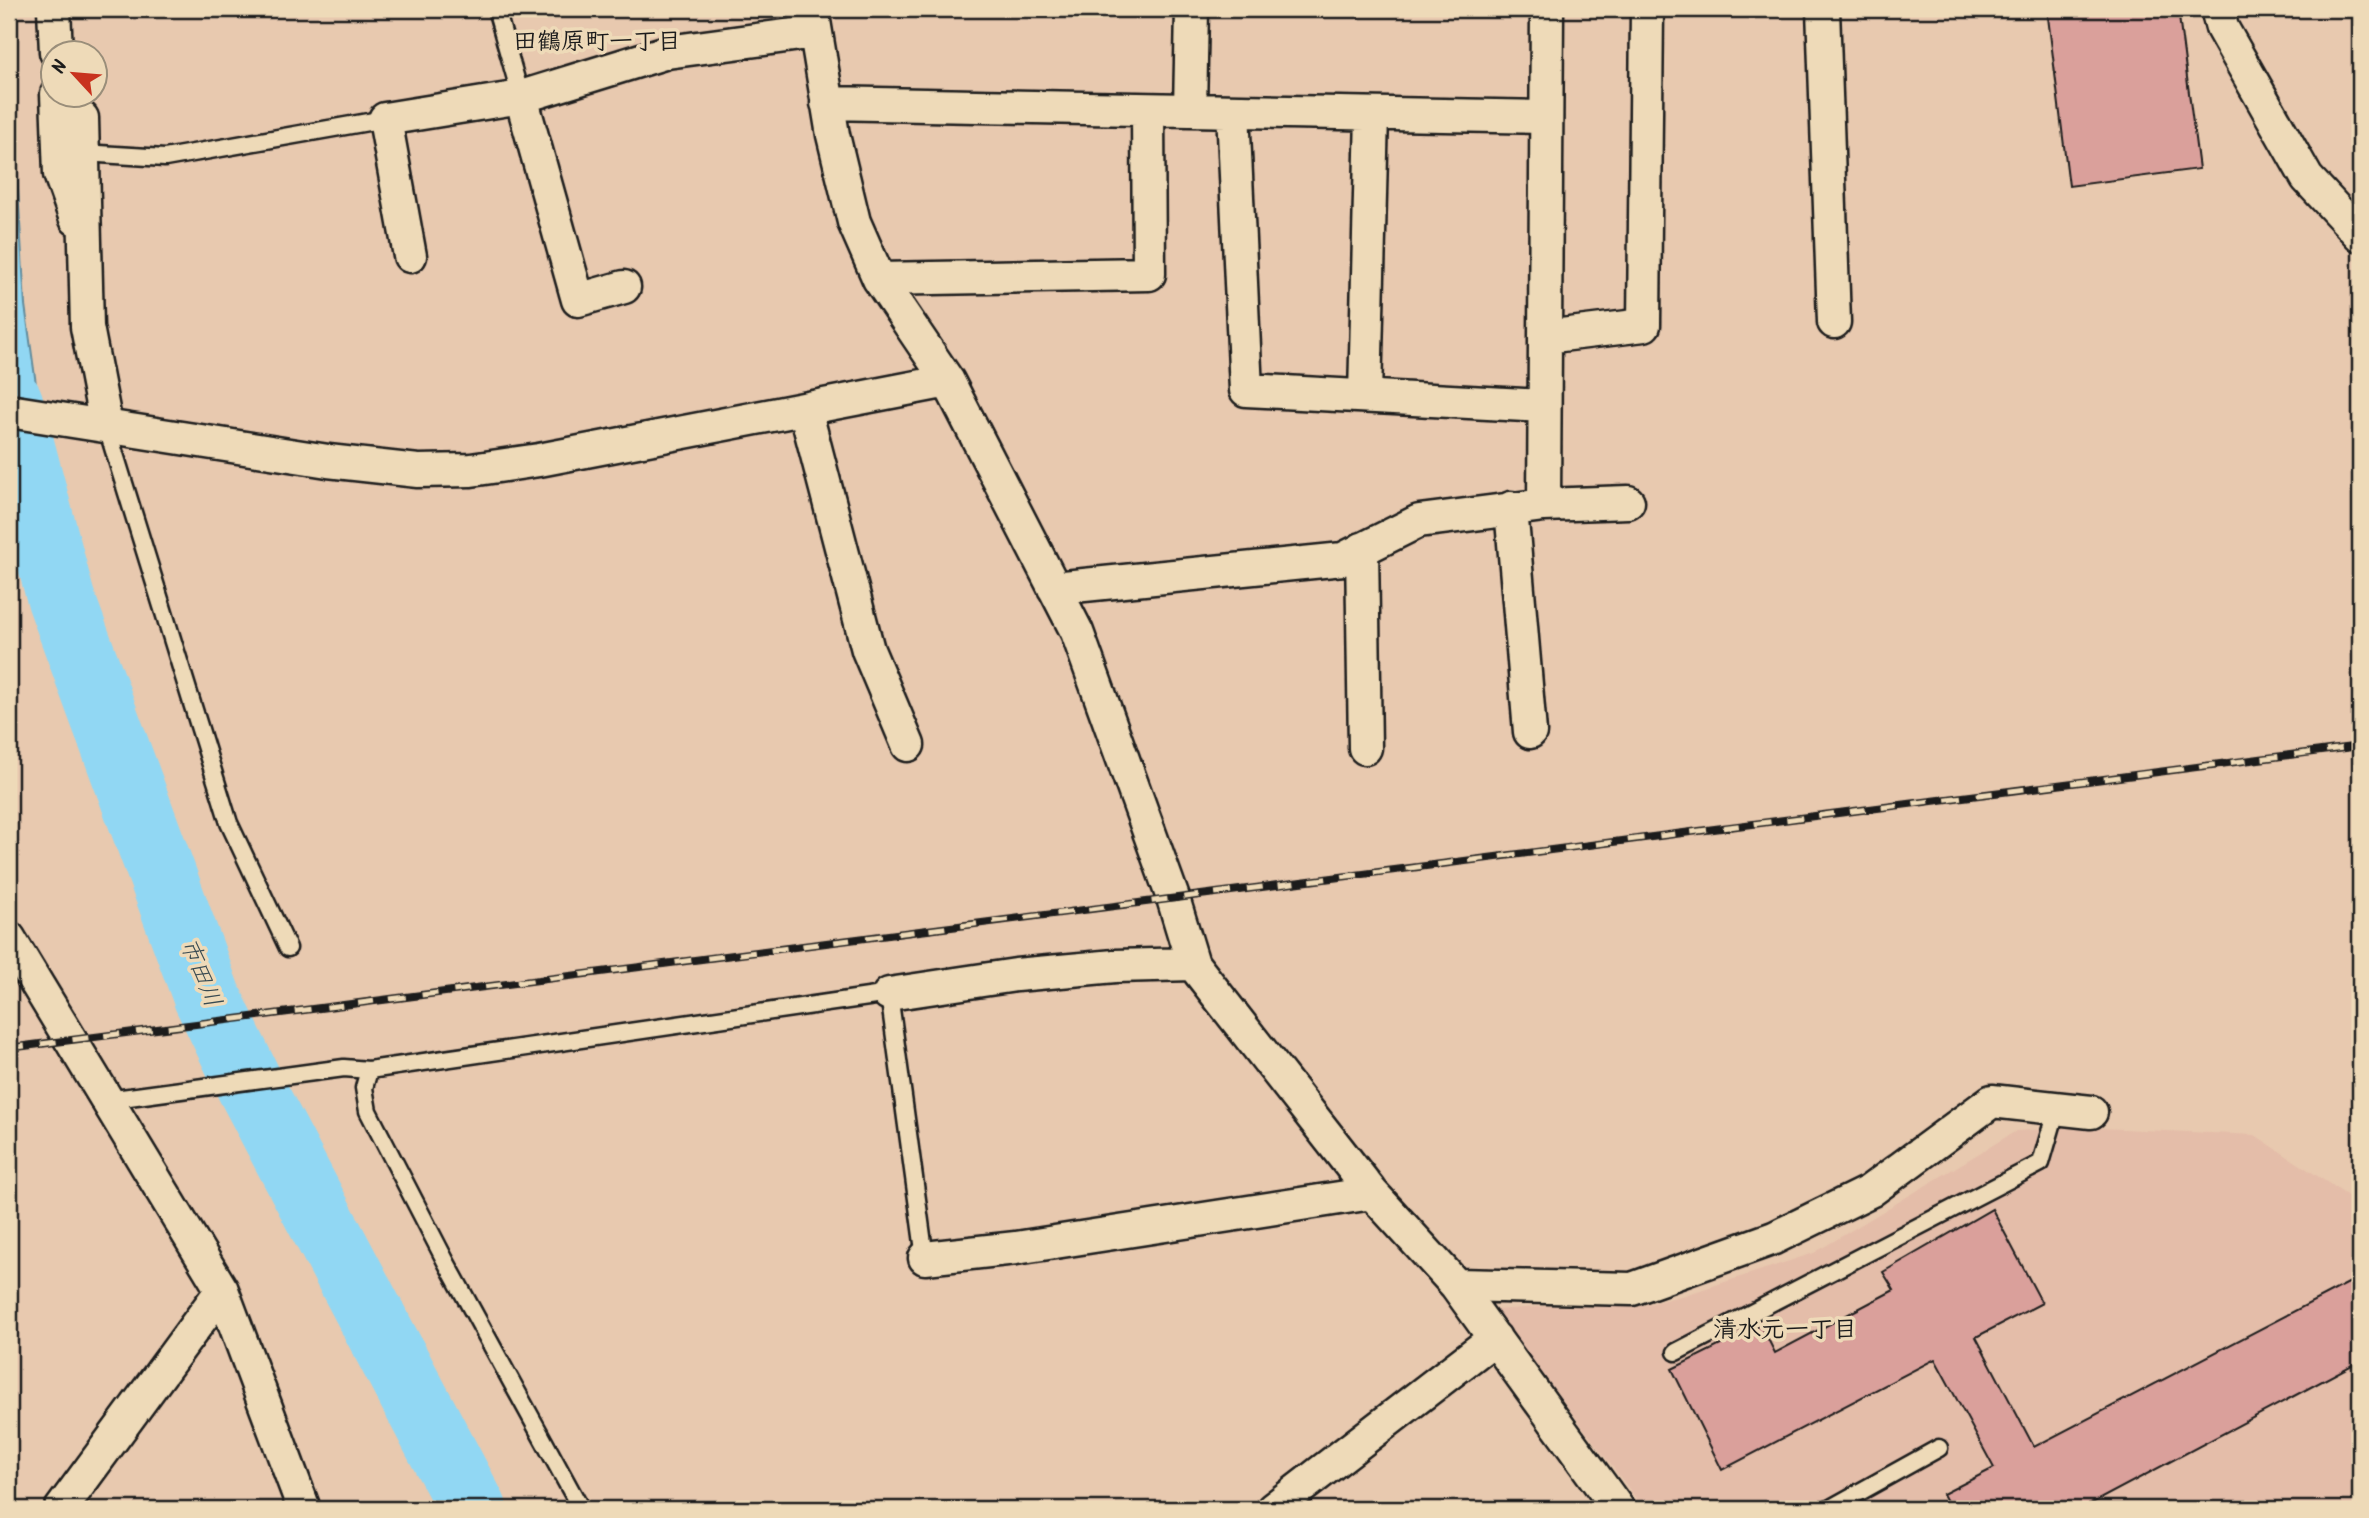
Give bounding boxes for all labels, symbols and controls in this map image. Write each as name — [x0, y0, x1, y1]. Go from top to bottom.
district label: 田鶴原町一丁目 — [513, 23, 681, 62]
north arrow — [38, 38, 108, 108]
text: N — [44, 55, 77, 79]
water label: 市田川 — [168, 932, 232, 1014]
district label: 清水元一丁目 — [1713, 1311, 1857, 1350]

